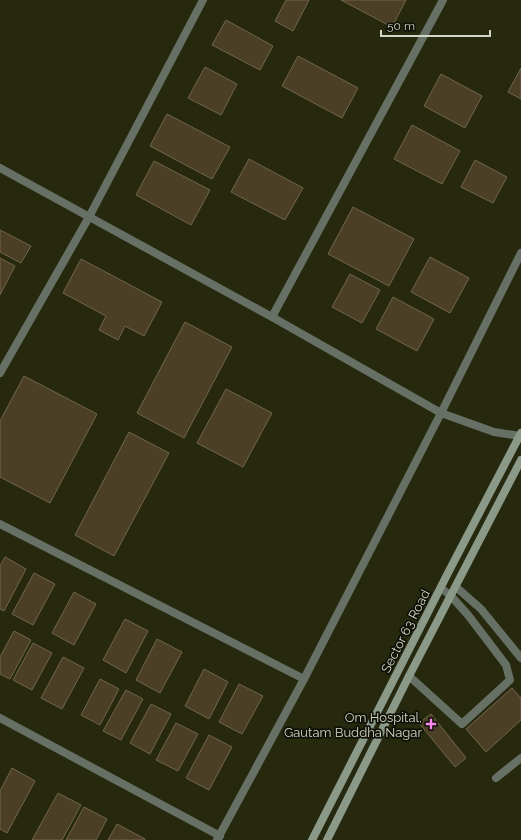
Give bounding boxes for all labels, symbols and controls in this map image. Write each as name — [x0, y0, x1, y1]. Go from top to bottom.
scale bar — [381, 12, 490, 38]
text: 50 m — [387, 19, 415, 33]
street label: Sector 63 Road — [378, 587, 433, 675]
place label: Om Hospital, Gautam Buddha Nagar — [284, 710, 422, 740]
marker: Om Hospital, Gautam Buddha Nagar — [425, 718, 437, 730]

